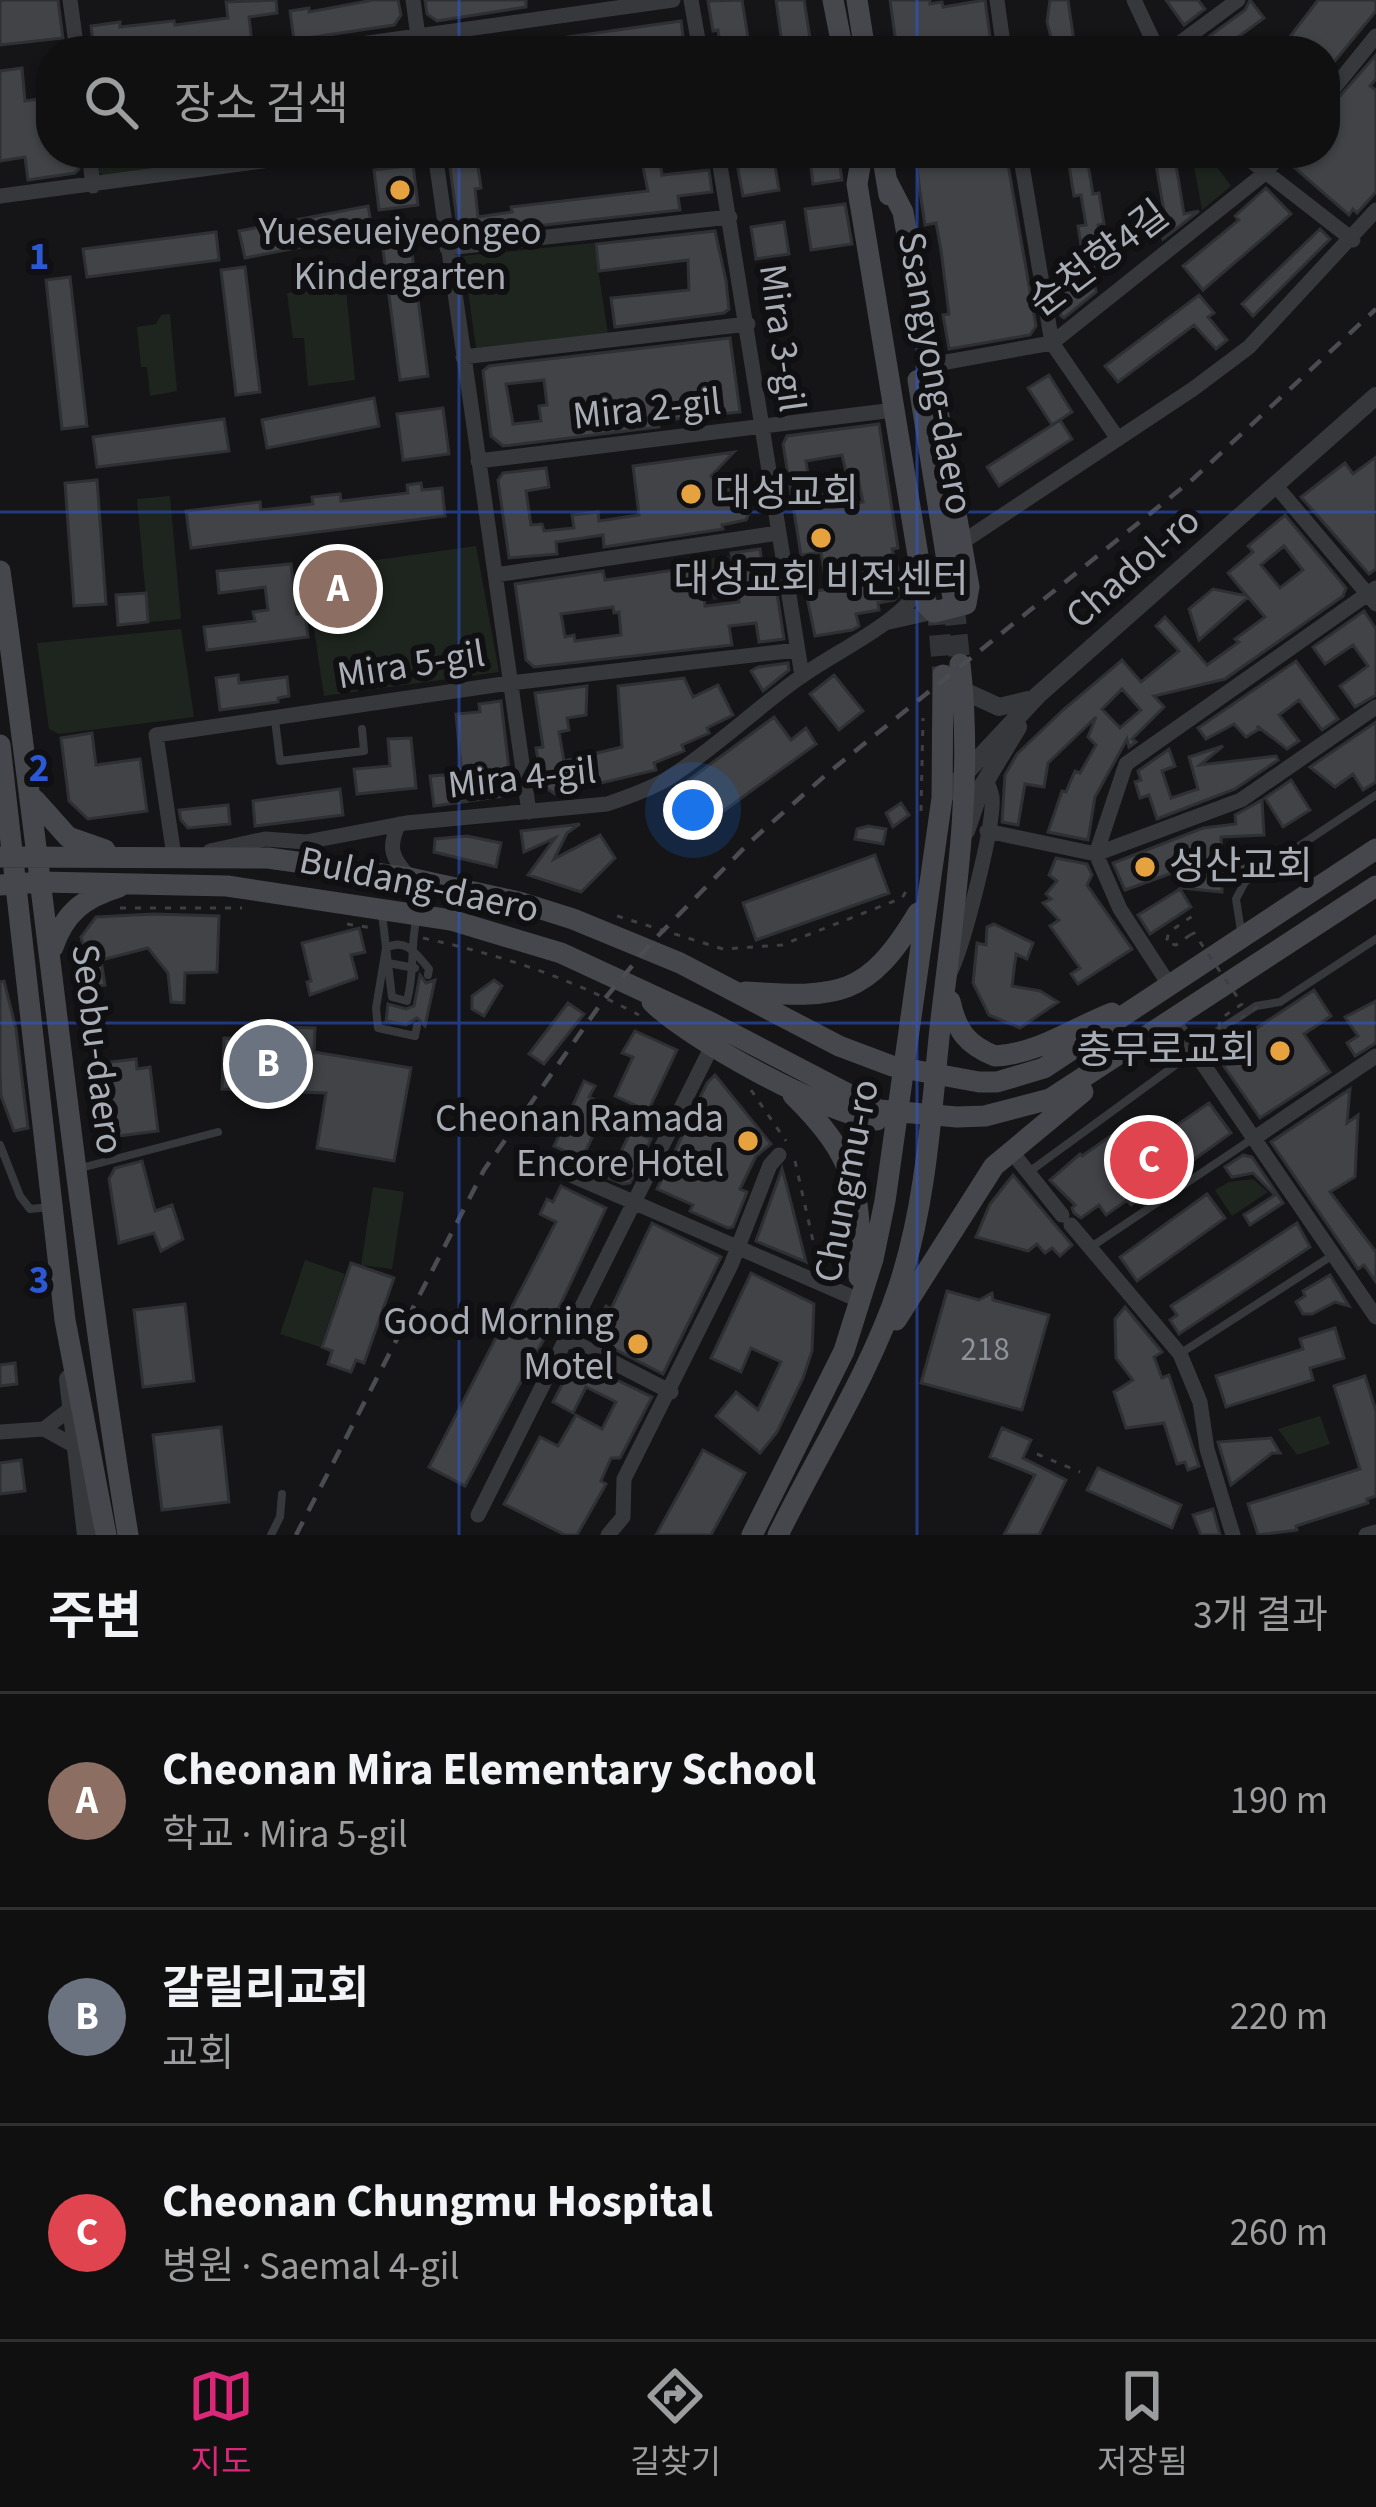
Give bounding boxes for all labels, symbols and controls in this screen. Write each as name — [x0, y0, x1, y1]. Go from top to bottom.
search box — [36, 36, 1340, 168]
icon: search — [78, 69, 144, 135]
text: 장소 검색 — [174, 73, 349, 137]
marker: Yueseueiyeongeo Kindergarten — [387, 177, 413, 203]
street label: 순천향4길 — [1017, 188, 1181, 330]
place label: Yueseueiyeongeo Kindergarten — [257, 204, 542, 305]
street label: Ssangyong-daero — [883, 227, 987, 519]
text: 1 — [29, 229, 49, 285]
street label: Mira 3-gil — [744, 260, 820, 416]
street label: Mira 2-gil — [570, 373, 724, 445]
place label: 대성교회 — [715, 466, 859, 522]
marker: 대성교회 — [678, 481, 704, 507]
street label: Chadol-ro — [1053, 494, 1213, 642]
marker: 대성교회 비전센터 — [808, 525, 834, 551]
pin: A — [299, 544, 377, 634]
place label: 대성교회 비전센터 — [674, 552, 968, 608]
street label: Mira 5-gil — [333, 626, 489, 704]
text: 2 — [29, 741, 49, 797]
street label: Mira 4-gil — [445, 742, 599, 814]
your location — [663, 780, 723, 840]
street label: Buldang-daero — [294, 832, 544, 938]
place label: 성산교회 — [1169, 839, 1313, 895]
marker: 성산교회 — [1132, 854, 1158, 880]
street label: Seobu-daero — [56, 941, 138, 1157]
pin: B — [229, 1019, 307, 1109]
place label: 충무로교회 — [1077, 1023, 1256, 1079]
marker: 충무로교회 — [1267, 1038, 1293, 1064]
street label: Chungmu-ro — [800, 1075, 894, 1287]
place label: Cheonan Ramada Encore Hotel — [435, 1091, 724, 1192]
pin: C — [1110, 1115, 1188, 1205]
marker: Cheonan Ramada Encore Hotel — [735, 1128, 761, 1154]
text: 3 — [29, 1253, 49, 1309]
place label: Good Morning Motel — [383, 1294, 614, 1395]
house number: 218 — [960, 1326, 1010, 1373]
marker: Good Morning Motel — [625, 1331, 651, 1357]
text: 주변 — [48, 1581, 142, 1653]
text: 3개 결과 — [1193, 1588, 1328, 1644]
text: Cheonan Mira Elementary School — [162, 1738, 816, 1802]
text: A — [76, 1773, 98, 1829]
text: 190 m — [1230, 1773, 1328, 1829]
text: 학교 · Mira 5-gil — [162, 1807, 408, 1863]
text: 갈릴리교회 — [162, 1957, 369, 2021]
text: B — [75, 1989, 99, 2045]
text: 220 m — [1230, 1989, 1328, 2045]
text: 교회 — [162, 2026, 234, 2082]
text: Cheonan Chungmu Hospital — [162, 2170, 713, 2234]
text: C — [76, 2205, 98, 2261]
text: 260 m — [1230, 2205, 1328, 2261]
text: 병원 · Saemal 4-gil — [162, 2239, 459, 2295]
tab: 지도 — [188, 2363, 254, 2486]
tab: 길찾기 — [630, 2363, 721, 2486]
tab: 저장됨 — [1097, 2363, 1188, 2486]

